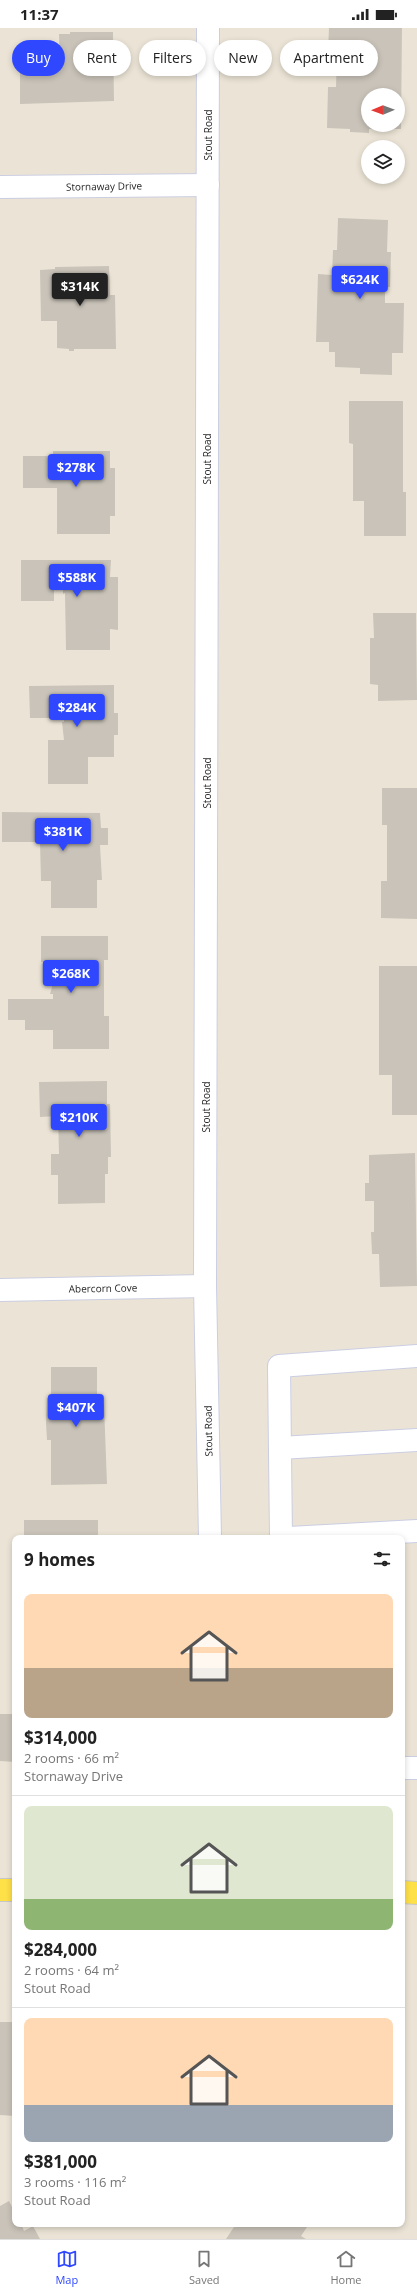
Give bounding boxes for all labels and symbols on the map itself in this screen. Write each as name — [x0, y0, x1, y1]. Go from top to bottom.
north arrow — [361, 88, 405, 132]
street label: Stout Road — [201, 109, 215, 161]
street label: Stornaway Drive — [66, 178, 143, 194]
pin: $624K — [332, 266, 388, 300]
pin: $314K — [52, 273, 108, 307]
street label: Stout Road — [200, 433, 214, 485]
pin: $278K — [48, 454, 104, 488]
pin: $588K — [49, 564, 105, 598]
pin: $284K — [49, 694, 105, 728]
street label: Stout Road — [200, 757, 214, 809]
pin: $381K — [35, 818, 91, 852]
pin: $268K — [43, 960, 99, 994]
street label: Stout Road — [199, 1081, 213, 1133]
pin: $210K — [51, 1104, 107, 1138]
street label: Abercorn Cove — [69, 1280, 138, 1296]
pin: $407K — [48, 1394, 104, 1428]
street label: Stout Road — [201, 1405, 215, 1457]

